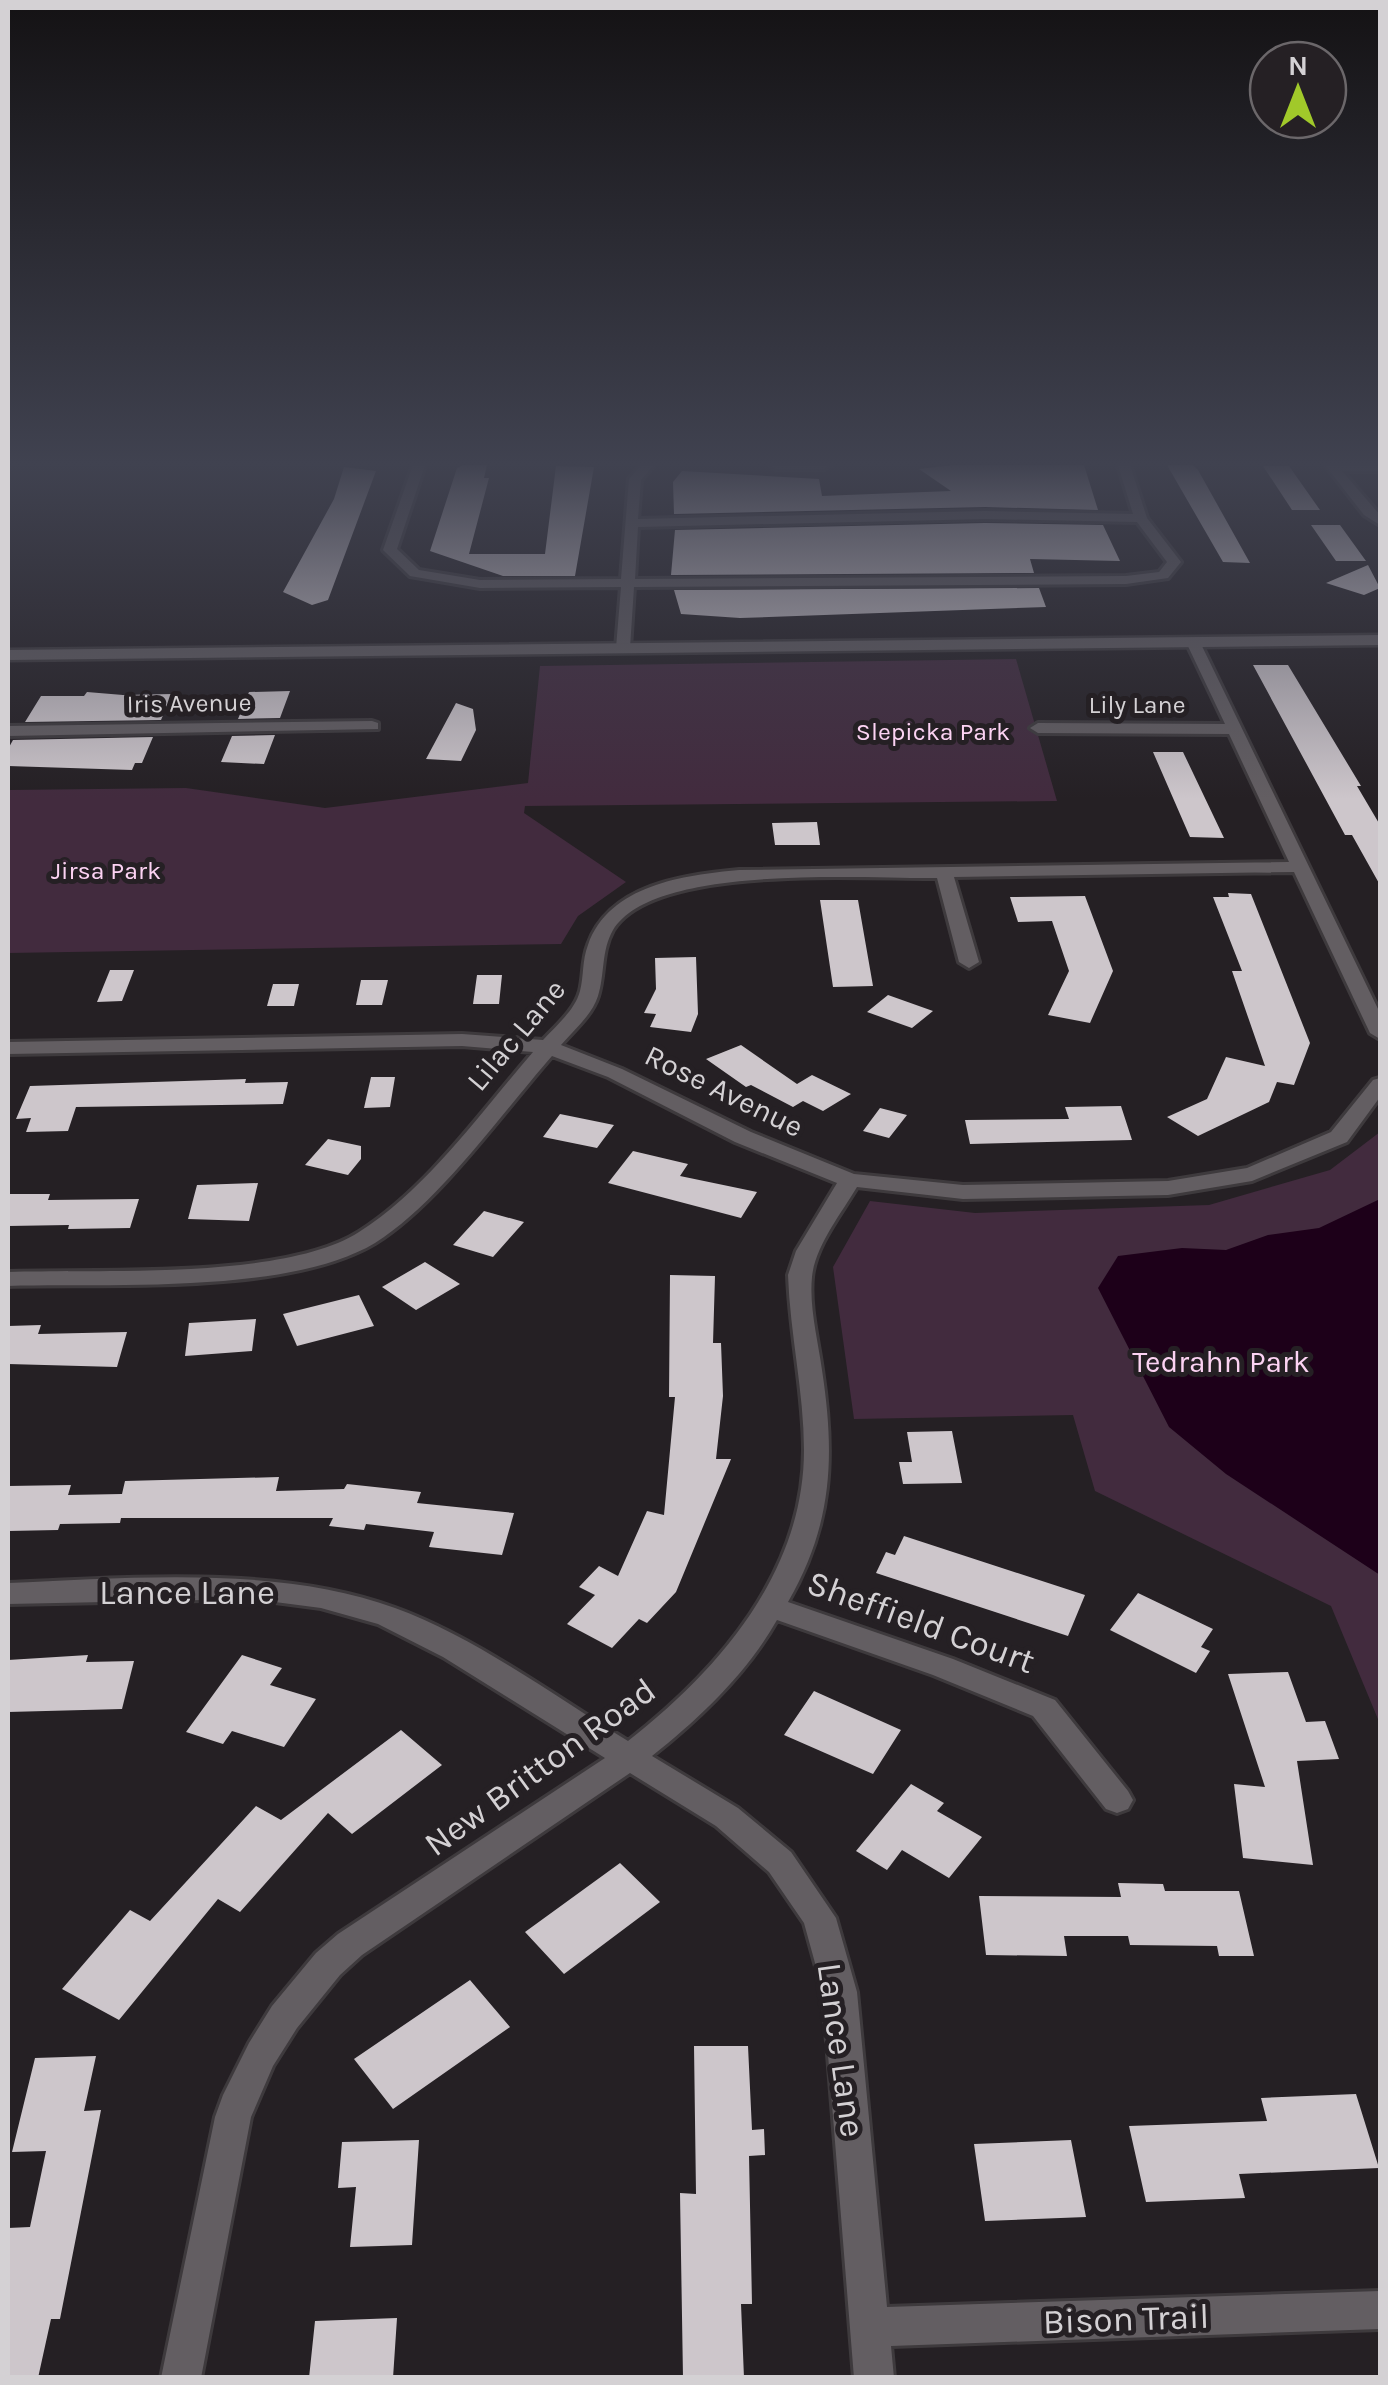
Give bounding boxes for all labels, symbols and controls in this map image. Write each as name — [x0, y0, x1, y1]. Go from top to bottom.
north arrow — [1248, 40, 1348, 140]
text: N — [1288, 49, 1308, 82]
street label: Iris Avenue — [126, 687, 252, 719]
street label: Lily Lane — [1088, 690, 1186, 719]
park label: Slepicka Park — [856, 717, 1010, 746]
park label: Jirsa Park — [51, 856, 161, 885]
street label: Lilac Lane — [459, 972, 573, 1098]
street label: Rose Avenue — [639, 1037, 809, 1145]
park label: Tedrahn Park — [1132, 1344, 1310, 1380]
street label: Sheffield Court — [802, 1562, 1040, 1682]
street label: Lance Lane — [99, 1572, 275, 1613]
street label: New Britton Road — [416, 1669, 664, 1865]
street label: Lance Lane — [808, 1960, 874, 2140]
street label: Bison Trail — [1042, 2296, 1210, 2342]

